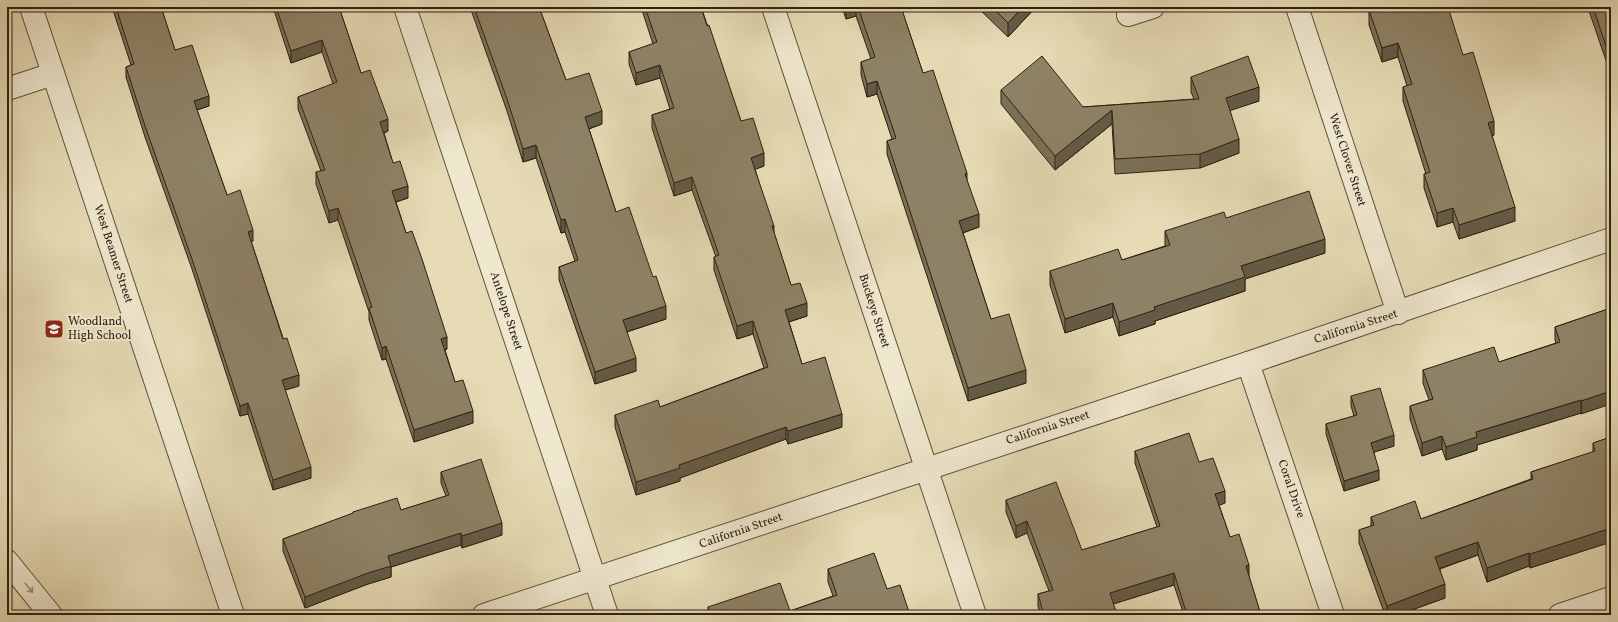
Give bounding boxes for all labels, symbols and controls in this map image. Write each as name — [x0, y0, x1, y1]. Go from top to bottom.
street label: West Clover Street — [1324, 111, 1370, 209]
street label: West Beamer Street — [90, 203, 136, 305]
street label: Antelope Street — [486, 270, 526, 352]
street label: Buckeye Street — [854, 272, 894, 350]
street label: California Street — [1312, 306, 1400, 348]
place label: Woodland High School — [68, 314, 132, 344]
school or university icon: Woodland High School — [43, 318, 65, 340]
street label: California Street — [1004, 407, 1092, 449]
street label: Coral Drive — [1274, 458, 1309, 521]
street label: California Street — [697, 509, 785, 553]
one-way arrow — [24, 583, 33, 594]

